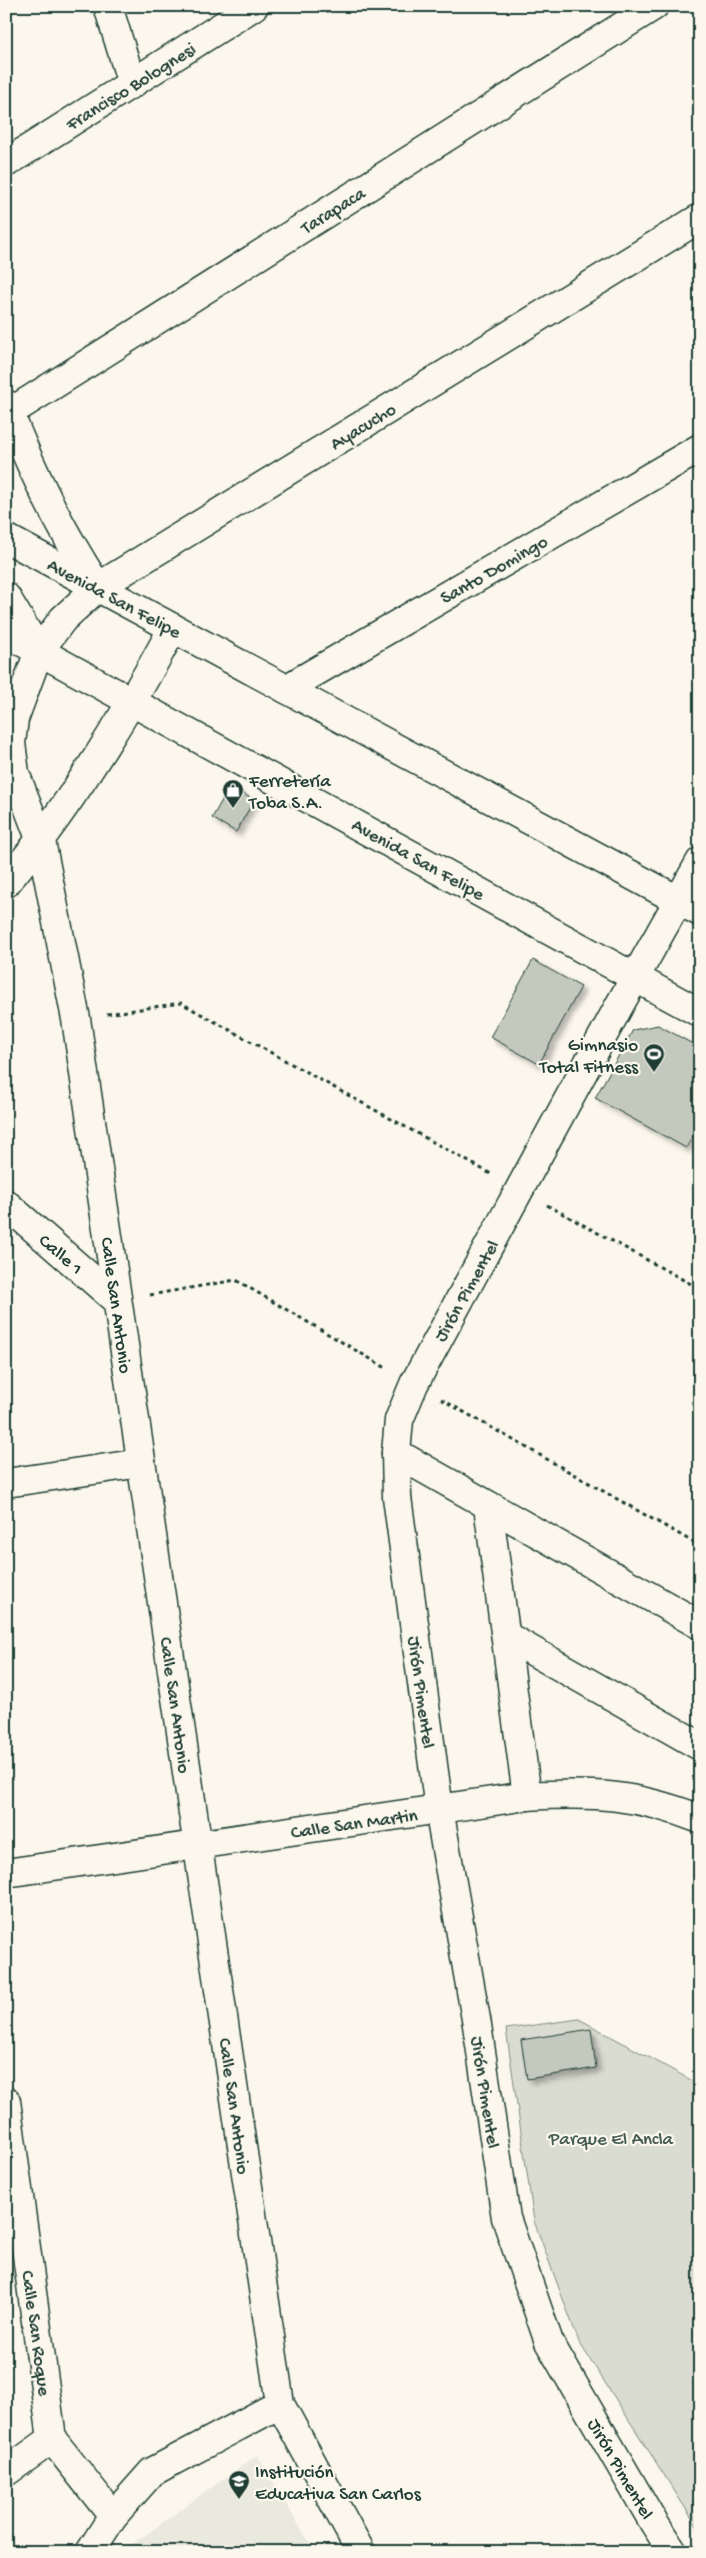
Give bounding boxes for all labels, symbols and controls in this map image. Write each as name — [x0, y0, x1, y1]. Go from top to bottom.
street label: Francisco Bolognesi — [62, 39, 201, 138]
street label: Tarapaca — [296, 182, 372, 241]
street label: Ayacucho — [327, 399, 401, 457]
street label: Santo Domingo — [437, 531, 553, 611]
street label: Avenida San Felipe — [42, 555, 185, 645]
place label: Ferretería Toba S.A. — [248, 771, 332, 816]
shop icon: Ferretería Toba S.A. — [221, 778, 245, 809]
street label: Avenida San Felipe — [347, 815, 488, 907]
place label: Gimnasio Total Fitness — [538, 1035, 639, 1080]
sports icon: Gimnasio Total Fitness — [642, 1042, 666, 1073]
street label: Calle 1 — [33, 1230, 87, 1281]
street label: Calle San Antonio — [94, 1236, 135, 1375]
street label: Jirón Pimentel — [431, 1237, 506, 1347]
street label: Jirón Pimentel — [400, 1635, 439, 1750]
street label: Calle San Antonio — [153, 1636, 194, 1775]
street label: Calle San Martin — [290, 1805, 419, 1846]
street label: Jirón Pimentel — [463, 2035, 504, 2150]
street label: Calle San Antonio — [212, 2037, 253, 2176]
park label: Parque El Ancla — [548, 2129, 675, 2152]
street label: Calle San Roque — [14, 2269, 55, 2398]
street label: Jirón Pimentel — [581, 2415, 657, 2524]
place label: Institución Educativa San Carlos — [255, 2462, 422, 2507]
school or university icon: Institución Educativa San Carlos — [227, 2469, 251, 2500]

